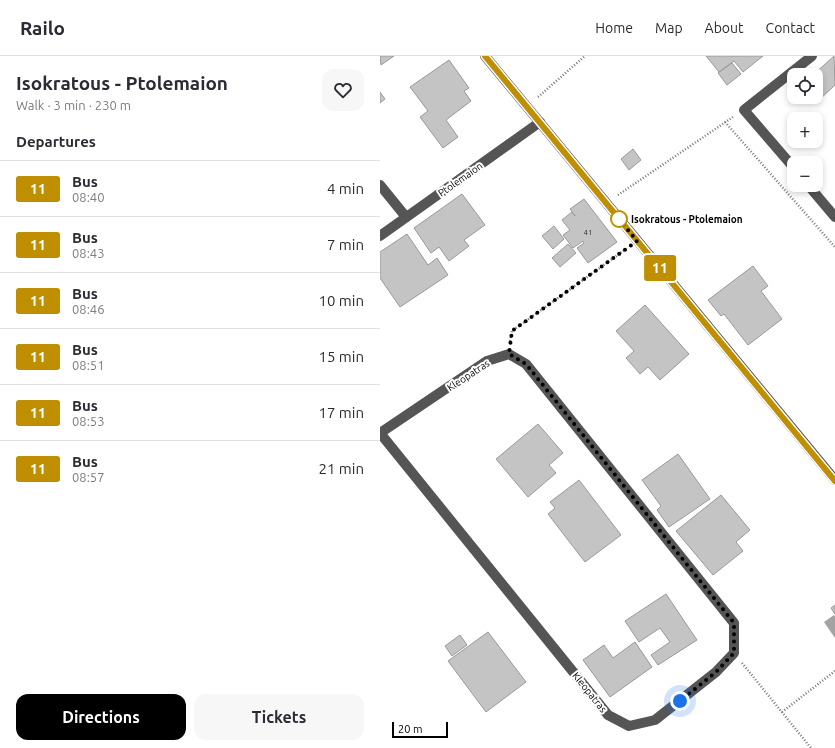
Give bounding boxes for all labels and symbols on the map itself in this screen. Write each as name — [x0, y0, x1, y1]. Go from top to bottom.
street label: Ptolemaion — [436, 160, 485, 199]
marker: Isokratous - Ptolemaion — [610, 210, 628, 228]
place label: Isokratous - Ptolemaion — [631, 214, 743, 225]
house number: 41 — [583, 228, 593, 237]
line badge: 11 — [642, 255, 678, 281]
street label: Kleopatras — [445, 358, 492, 393]
street label: Kleopatras — [570, 670, 609, 715]
your location — [670, 691, 690, 711]
scale bar — [392, 720, 448, 739]

